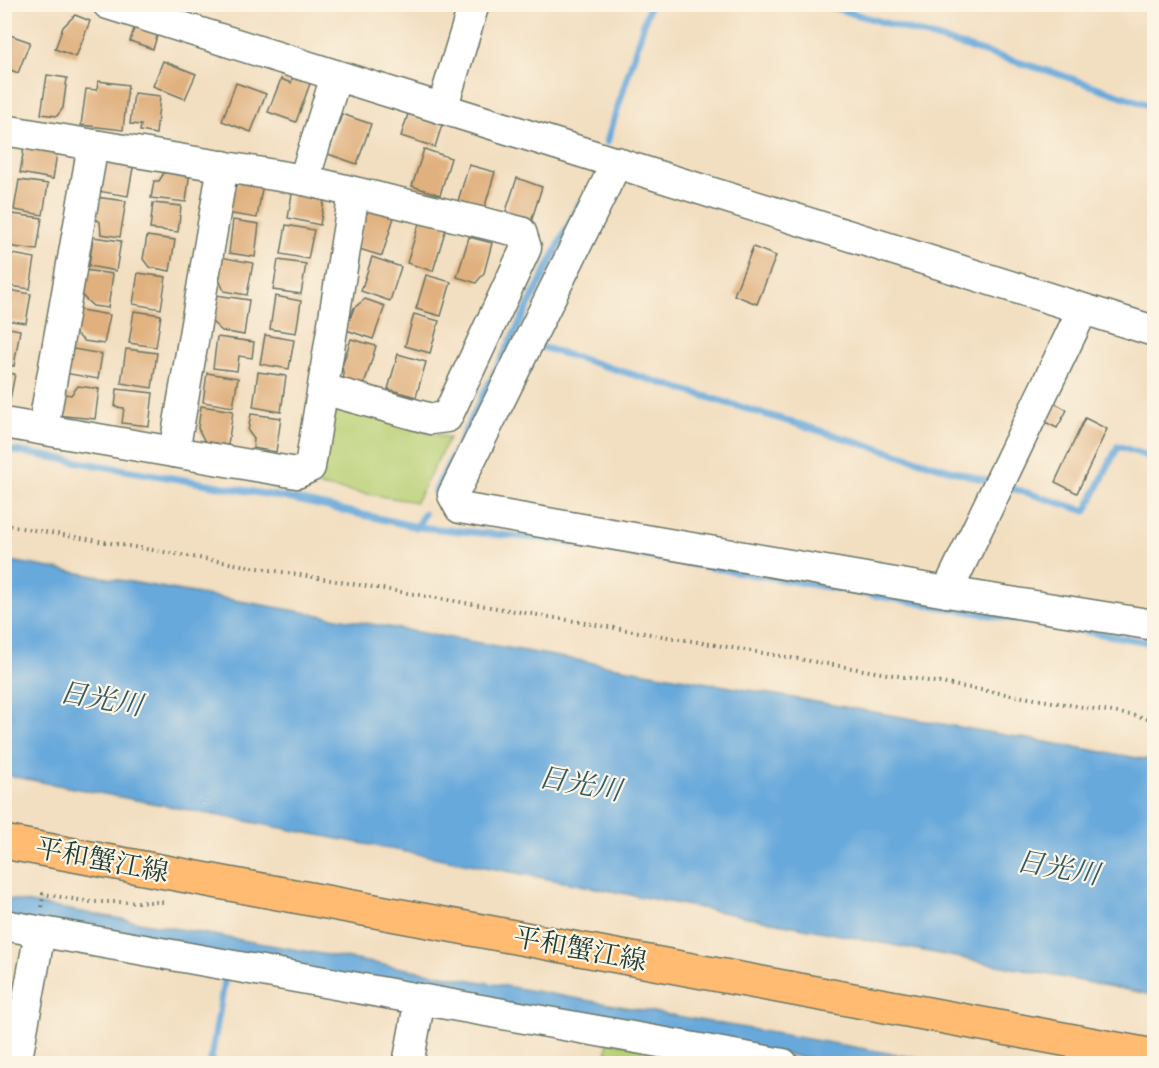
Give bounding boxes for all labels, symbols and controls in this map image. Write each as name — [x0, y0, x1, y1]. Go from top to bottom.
water label: 日光川 — [57, 673, 148, 724]
water label: 日光川 — [536, 758, 627, 809]
street label: 平和蟹江線 — [32, 829, 172, 890]
water label: 日光川 — [1014, 842, 1105, 893]
street label: 平和蟹江線 — [510, 918, 650, 979]

